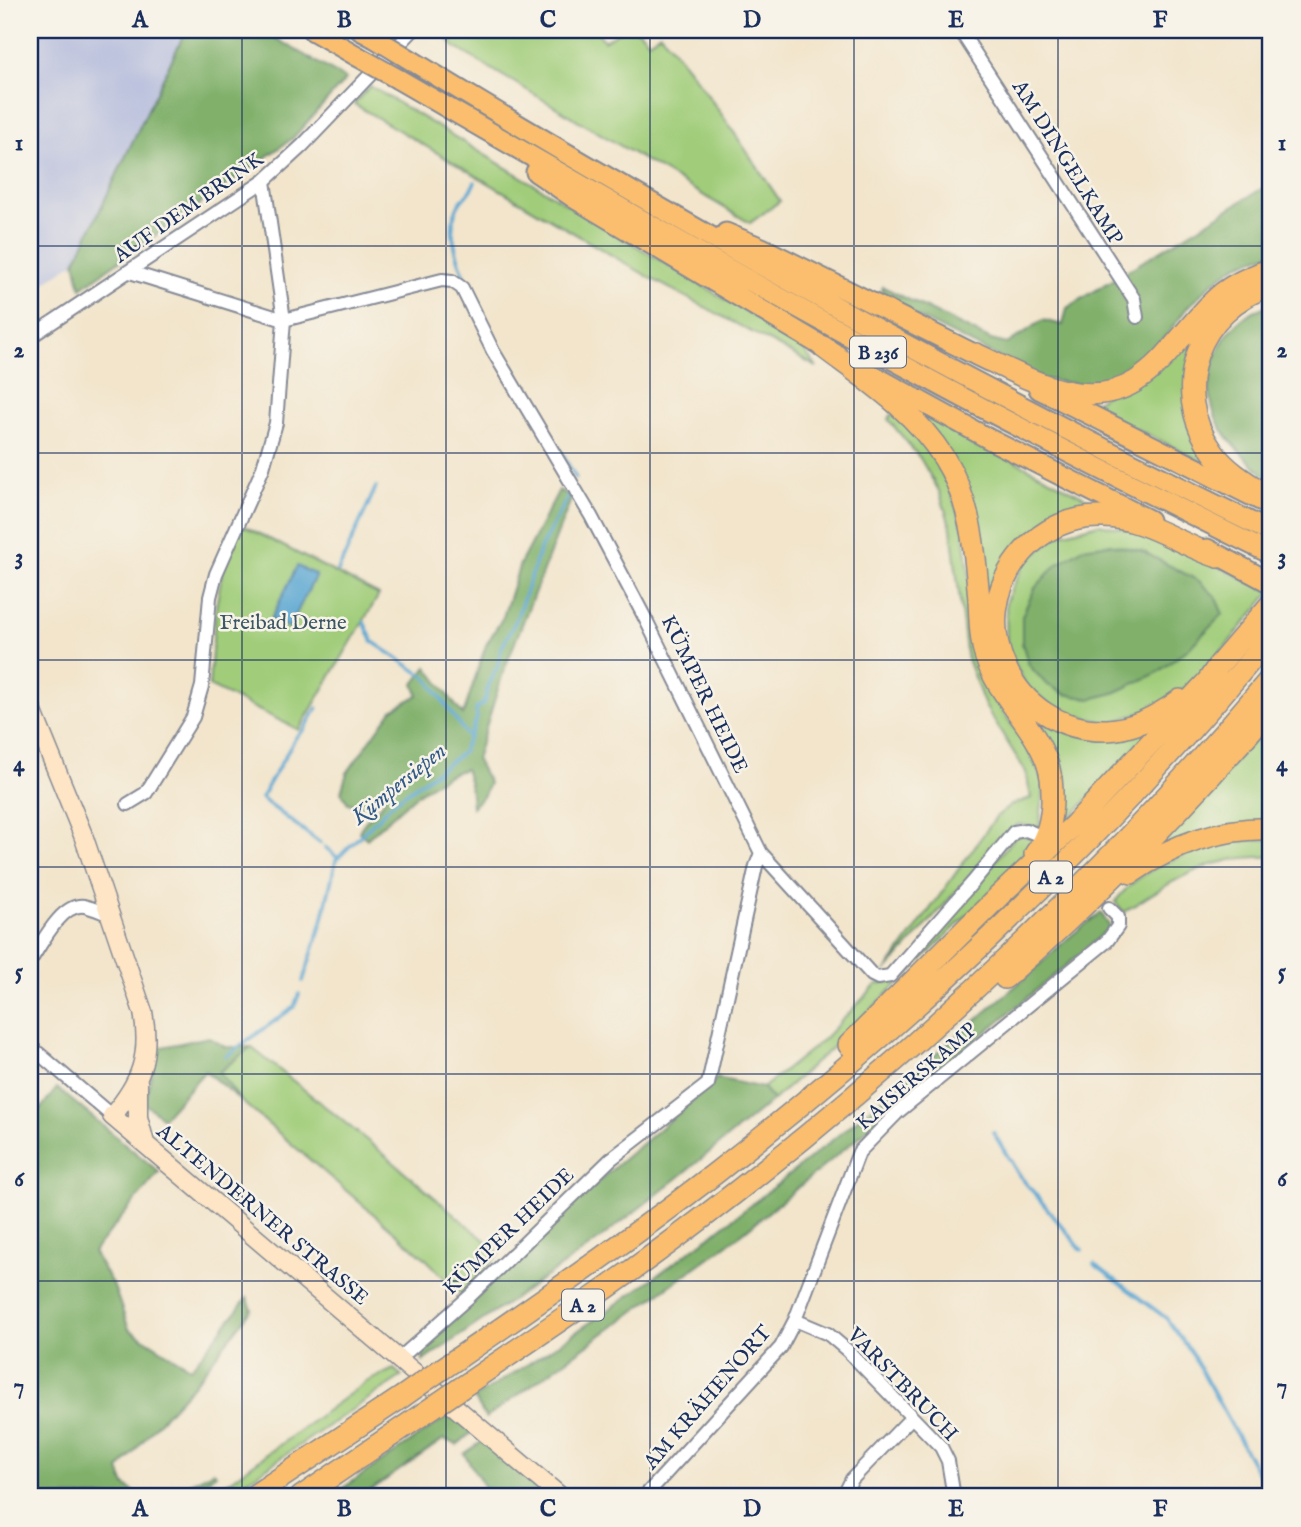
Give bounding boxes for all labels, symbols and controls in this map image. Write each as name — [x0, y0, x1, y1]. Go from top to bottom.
text: A — [131, 6, 149, 35]
text: B — [336, 6, 352, 35]
text: C — [540, 6, 557, 35]
text: D — [743, 6, 761, 35]
text: E — [948, 6, 964, 35]
text: F — [1153, 6, 1168, 35]
street label: AM DINGELKAMP — [1005, 74, 1128, 250]
text: 1 — [15, 129, 23, 158]
text: 1 — [1278, 129, 1286, 158]
street label: AUF DEM BRINK — [108, 146, 270, 270]
text: 2 — [14, 336, 25, 365]
road number: B 236 — [850, 336, 906, 368]
text: 2 — [1277, 336, 1288, 365]
text: 3 — [15, 543, 23, 572]
text: 3 — [1278, 543, 1286, 572]
park label: Freibad Derne — [219, 610, 347, 637]
street label: KÜMPER HEIDE — [654, 611, 754, 778]
water label: Kümpersiepen — [345, 737, 453, 832]
text: 4 — [13, 750, 25, 779]
text: 4 — [1276, 750, 1288, 779]
road number: A 2 — [1030, 862, 1072, 892]
text: 5 — [15, 958, 24, 987]
text: 5 — [1278, 958, 1287, 987]
street label: KAISERSKAMP — [851, 1017, 983, 1137]
street label: ALTENDERNER STRASSE — [150, 1118, 374, 1312]
street label: KÜMPER HEIDE — [438, 1163, 580, 1302]
text: 6 — [14, 1165, 25, 1194]
text: 6 — [1277, 1165, 1288, 1194]
road number: A 2 — [562, 1289, 604, 1320]
street label: AM KRÄHENORT — [637, 1319, 779, 1476]
street label: VARSTBRUCH — [840, 1322, 963, 1448]
text: 7 — [14, 1372, 24, 1401]
text: 7 — [1277, 1372, 1287, 1401]
text: A — [131, 1495, 149, 1524]
text: B — [336, 1495, 352, 1524]
text: C — [540, 1495, 557, 1524]
text: D — [743, 1495, 761, 1524]
text: E — [948, 1495, 964, 1524]
text: F — [1153, 1495, 1168, 1524]

